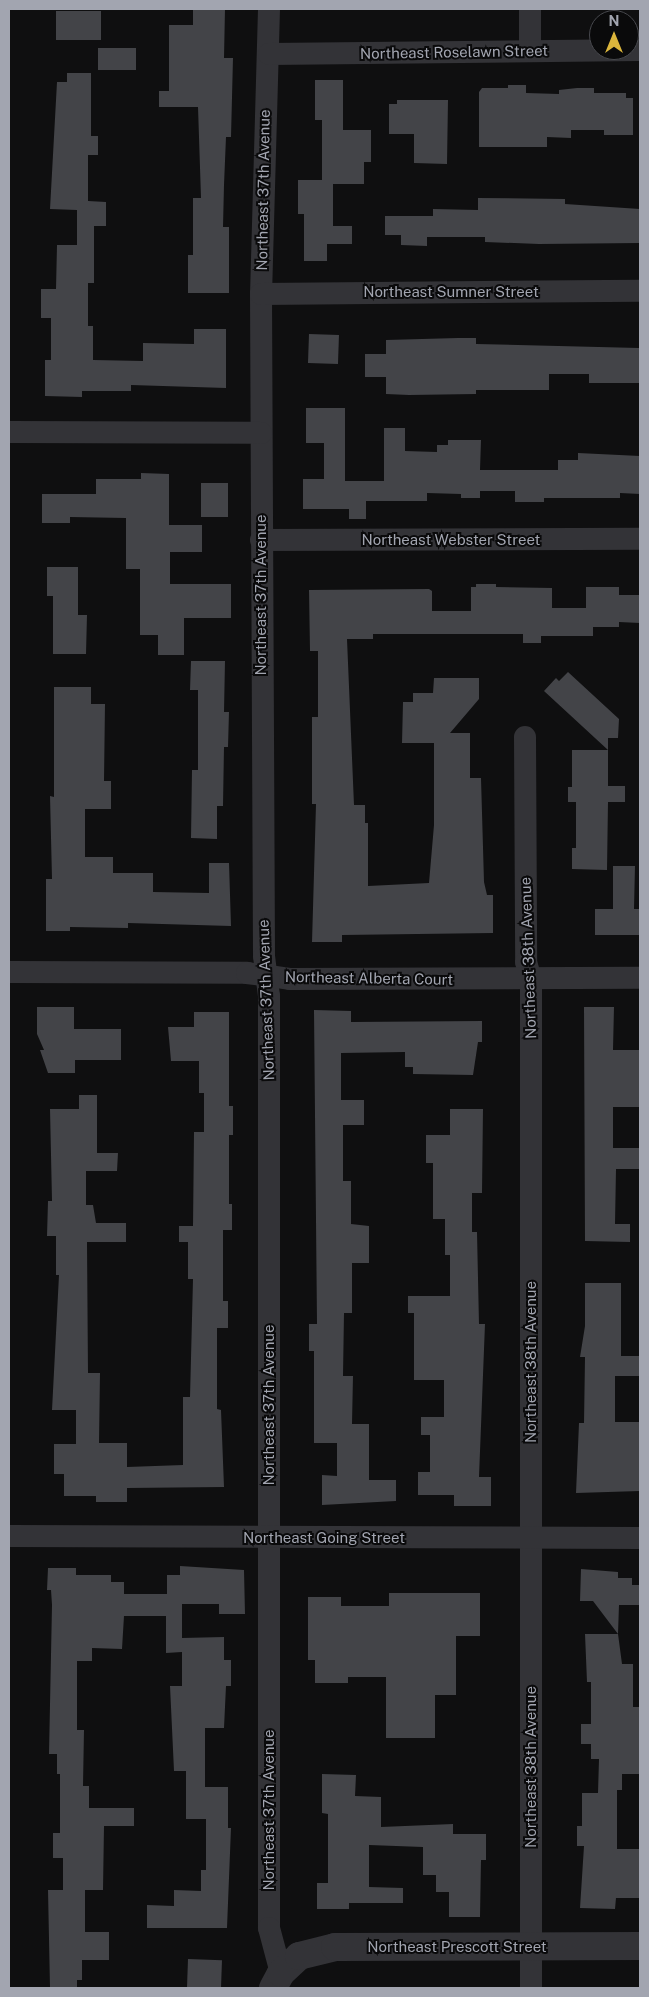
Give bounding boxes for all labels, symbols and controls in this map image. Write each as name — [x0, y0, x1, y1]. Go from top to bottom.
north arrow — [589, 10, 639, 60]
text: N — [609, 13, 619, 29]
street label: Northeast Roselawn Street — [360, 41, 548, 63]
street label: Northeast 37th Avenue — [253, 109, 273, 271]
street label: Northeast Sumner Street — [363, 283, 539, 301]
street label: Northeast 37th Avenue — [252, 514, 270, 676]
street label: Northeast Webster Street — [361, 531, 541, 549]
street label: Northeast 38th Avenue — [516, 877, 540, 1039]
street label: Northeast 37th Avenue — [254, 919, 278, 1081]
street label: Northeast Alberta Court — [285, 968, 453, 988]
street label: Northeast 38th Avenue — [522, 1281, 540, 1443]
street label: Northeast 37th Avenue — [260, 1324, 278, 1486]
street label: Northeast Going Street — [243, 1529, 405, 1547]
street label: Northeast 38th Avenue — [522, 1686, 540, 1848]
street label: Northeast 37th Avenue — [260, 1729, 278, 1891]
street label: Northeast Prescott Street — [367, 1938, 547, 1956]

